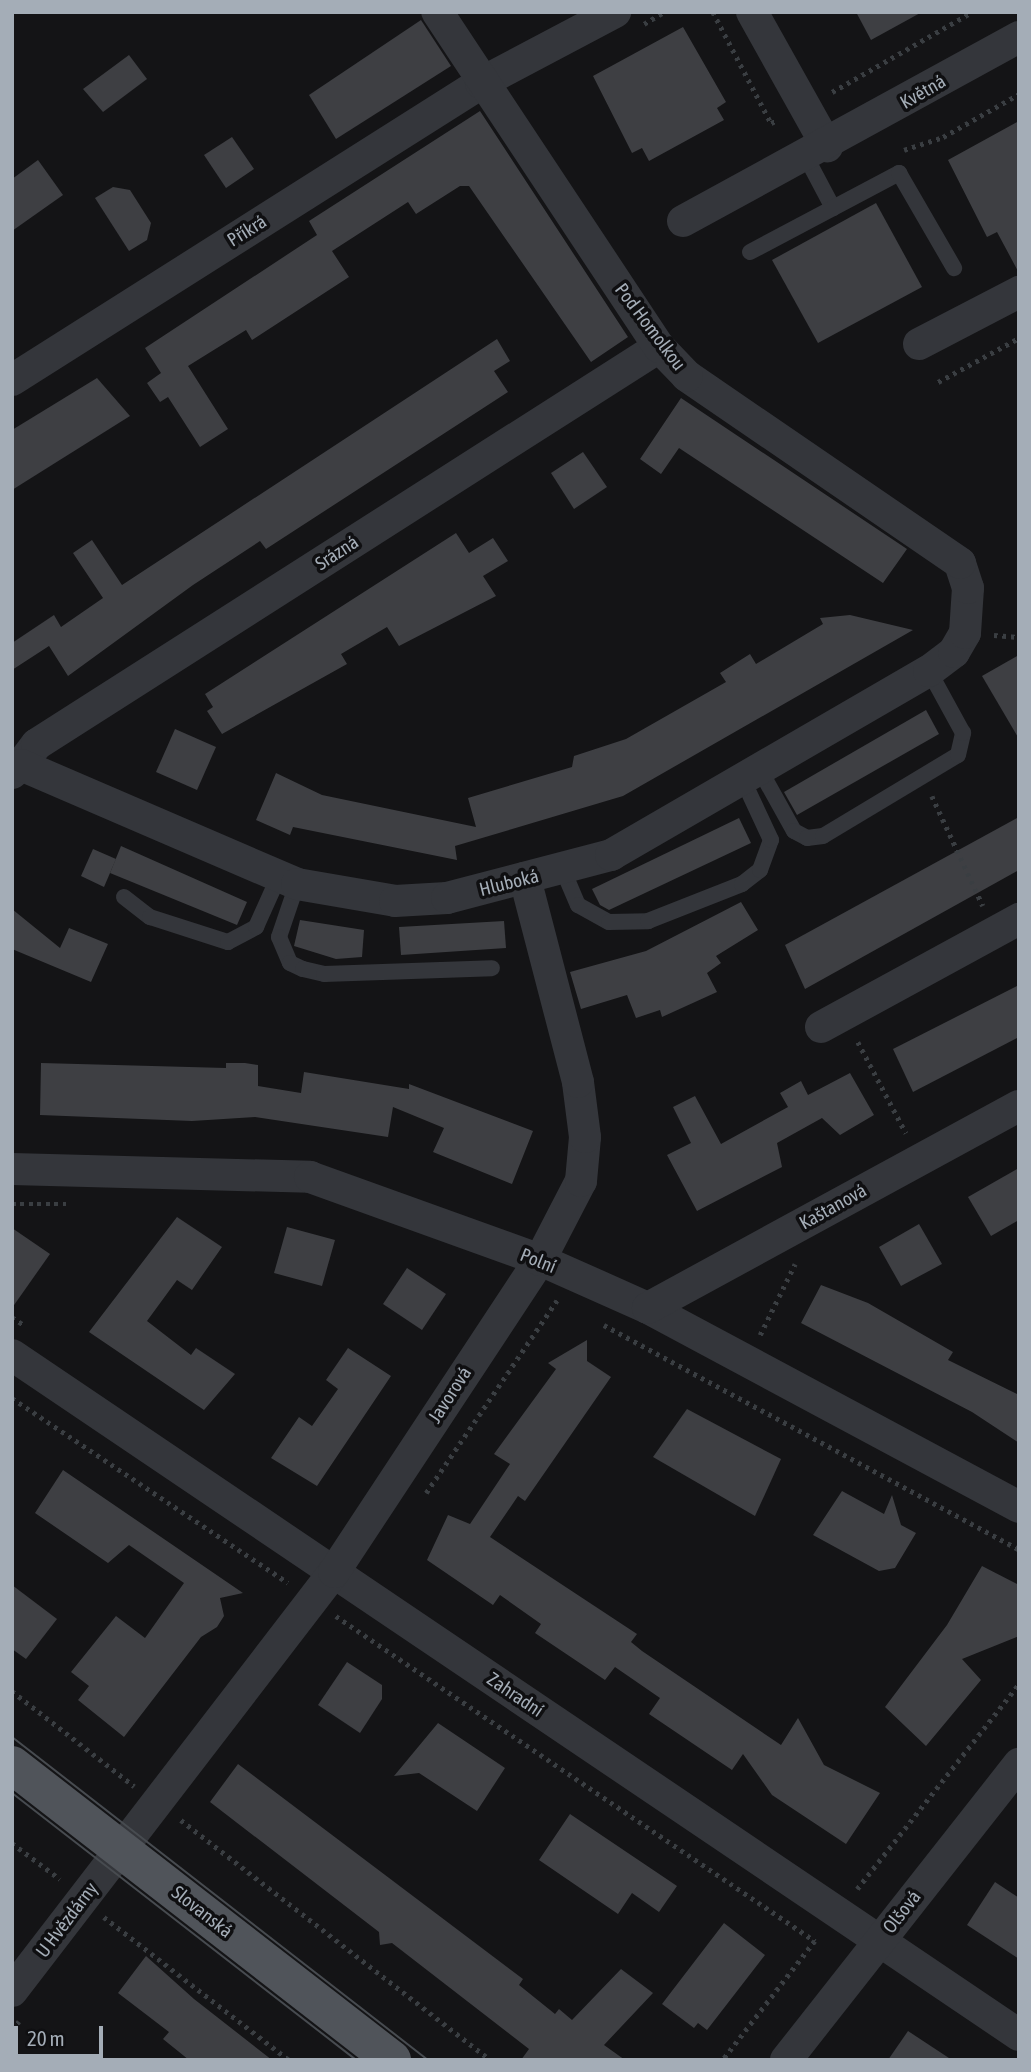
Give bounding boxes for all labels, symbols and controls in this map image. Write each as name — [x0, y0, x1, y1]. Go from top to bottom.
street label: Květná — [896, 70, 950, 114]
street label: Příkrá — [223, 210, 271, 252]
street label: Pod Homolkou — [610, 279, 690, 375]
street label: Srázná — [311, 531, 363, 575]
street label: Hluboká — [477, 865, 541, 901]
street label: Kaštanová — [795, 1179, 871, 1235]
street label: Polní — [517, 1244, 559, 1278]
street label: Javorová — [423, 1363, 477, 1427]
street label: Zahradní — [482, 1668, 548, 1722]
street label: U Hvězdárny — [31, 1878, 103, 1962]
street label: Slovanská — [167, 1881, 237, 1943]
street label: Olšová — [878, 1886, 926, 1938]
scale bar — [18, 2012, 107, 2056]
text: 20 m — [27, 2026, 65, 2050]

